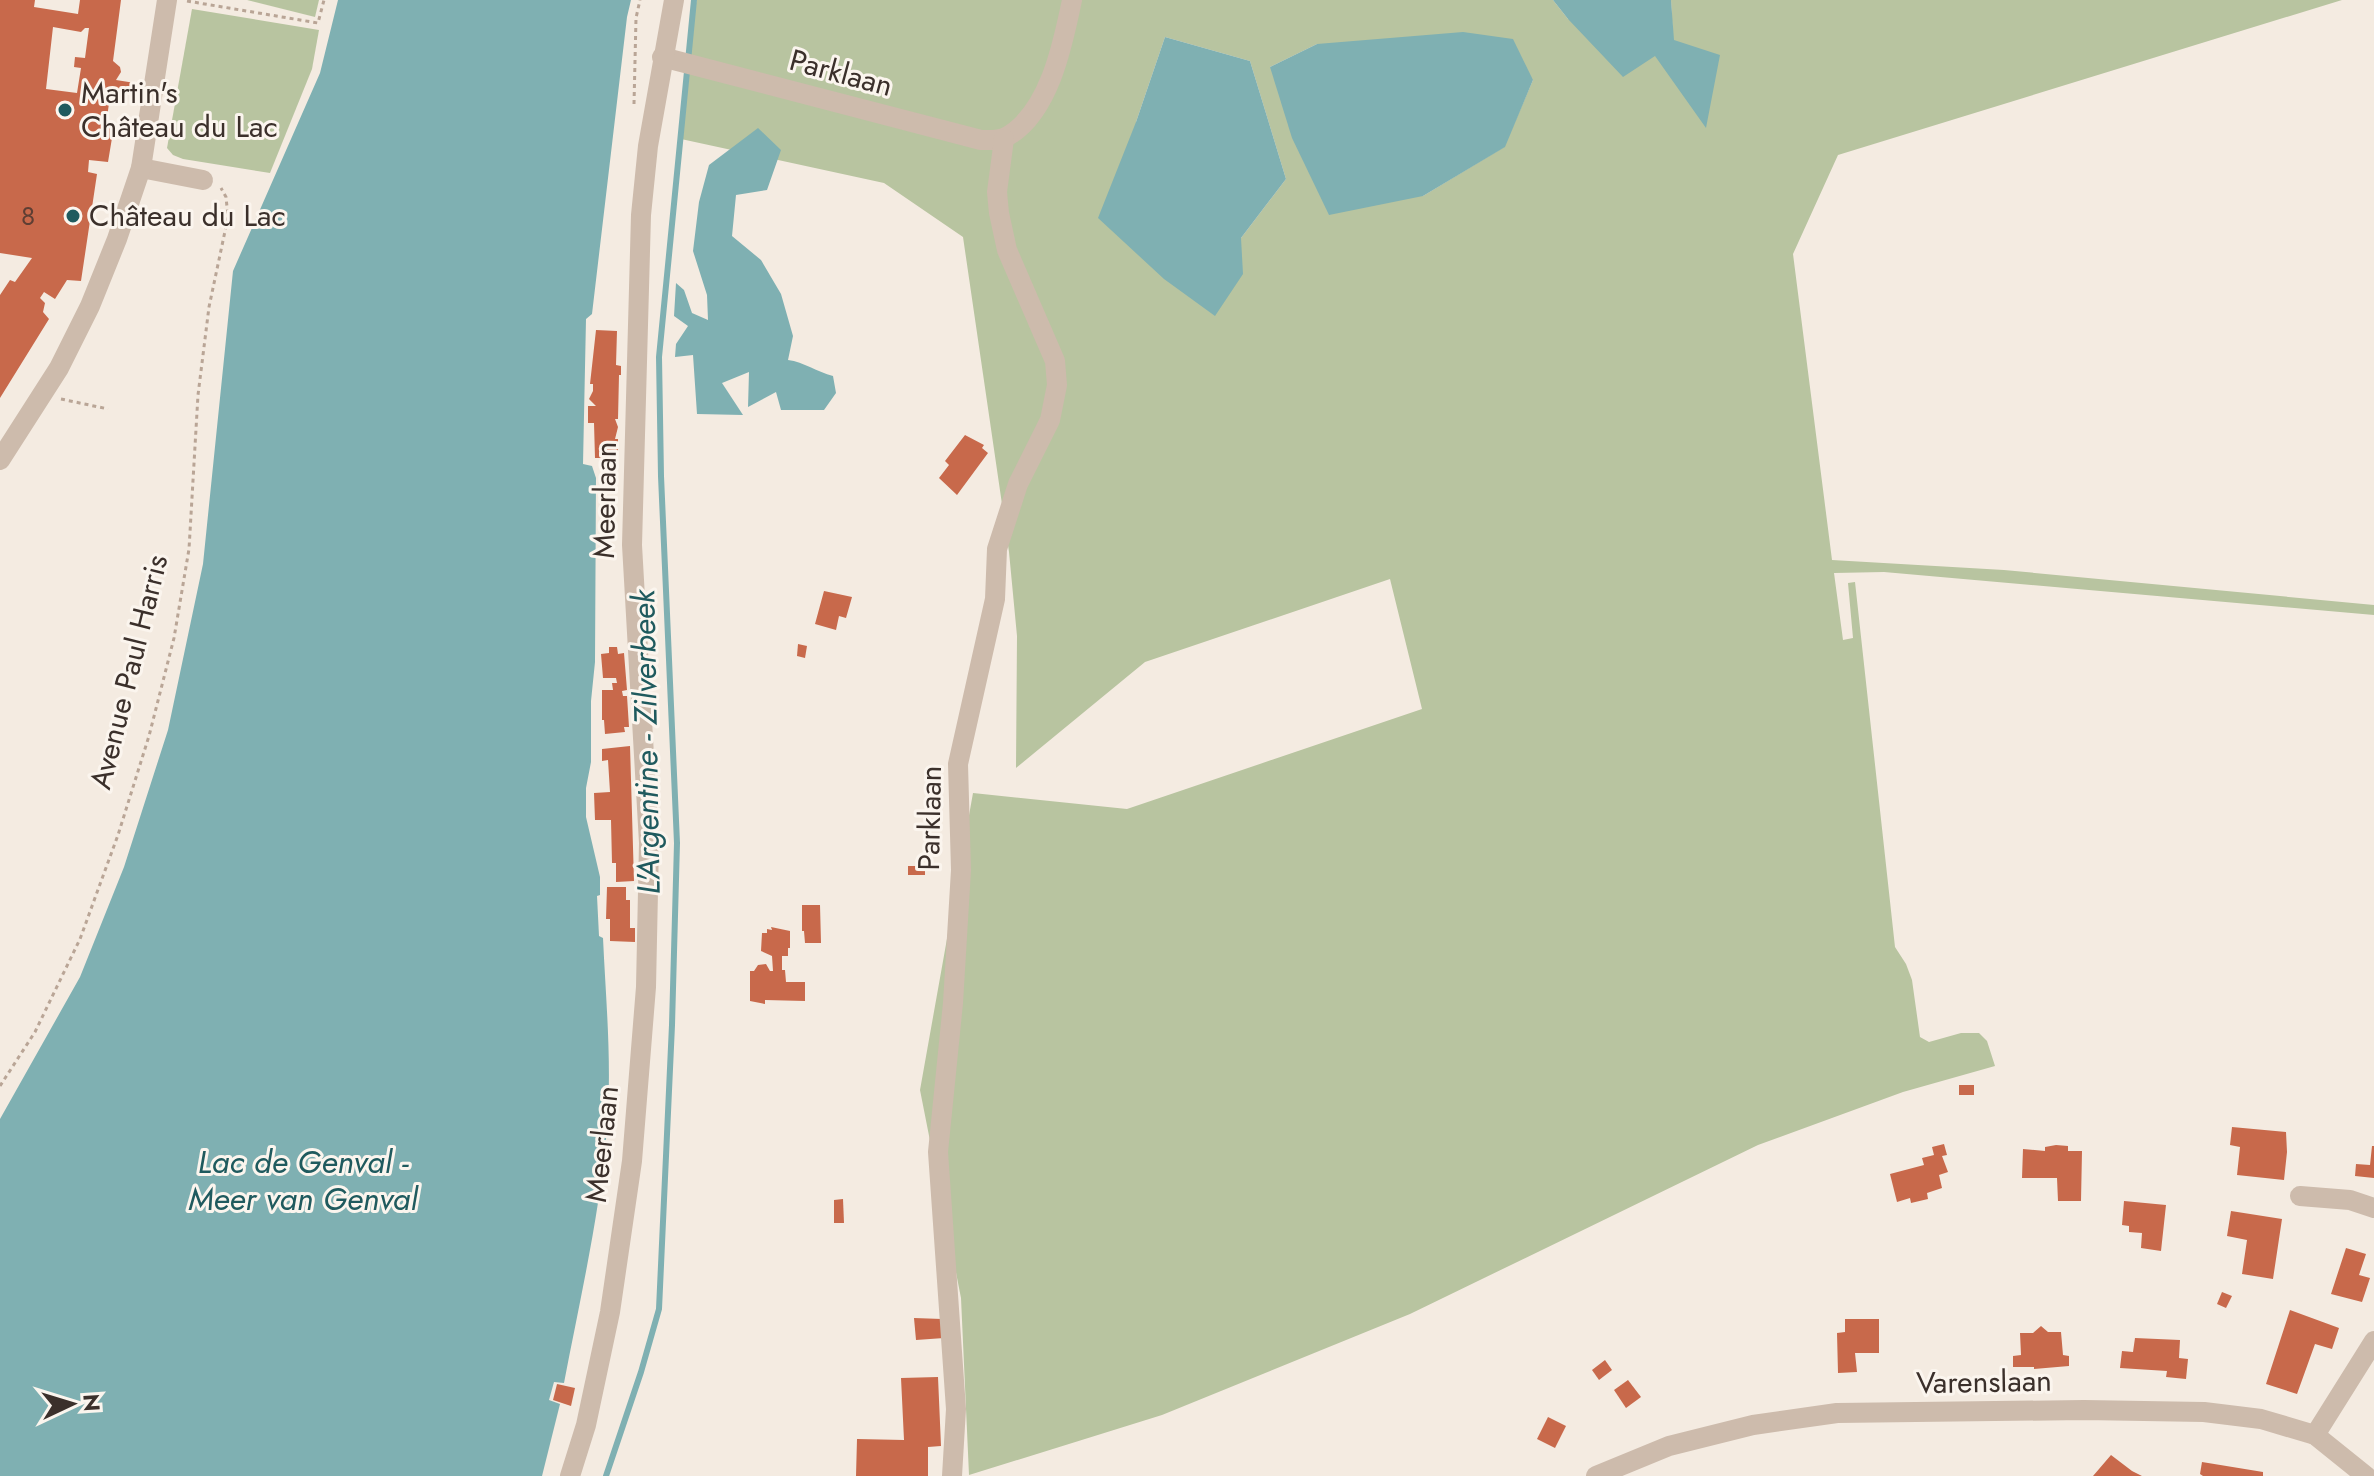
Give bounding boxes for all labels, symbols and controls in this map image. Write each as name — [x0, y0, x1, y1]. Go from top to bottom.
street label: Parklaan — [785, 38, 897, 107]
place label: Martin's Château du Lac — [81, 71, 278, 148]
marker: Martin's Château du Lac — [56, 101, 74, 119]
place label: Château du Lac — [89, 194, 286, 237]
house number: 8 — [21, 197, 35, 235]
marker: Château du Lac — [64, 207, 82, 225]
street label: Meerlaan — [582, 441, 627, 559]
street label: Avenue Paul Harris — [79, 550, 178, 794]
water label: L'Argentine - Zilverbeek — [620, 588, 672, 895]
street label: Parklaan — [907, 765, 952, 871]
street label: Meerlaan — [574, 1084, 629, 1204]
water label: Lac de Genval - Meer van Genval — [188, 1139, 420, 1222]
street label: Varenslaan — [1916, 1359, 2052, 1404]
north arrow — [32, 1364, 112, 1444]
text: N — [75, 1393, 109, 1412]

